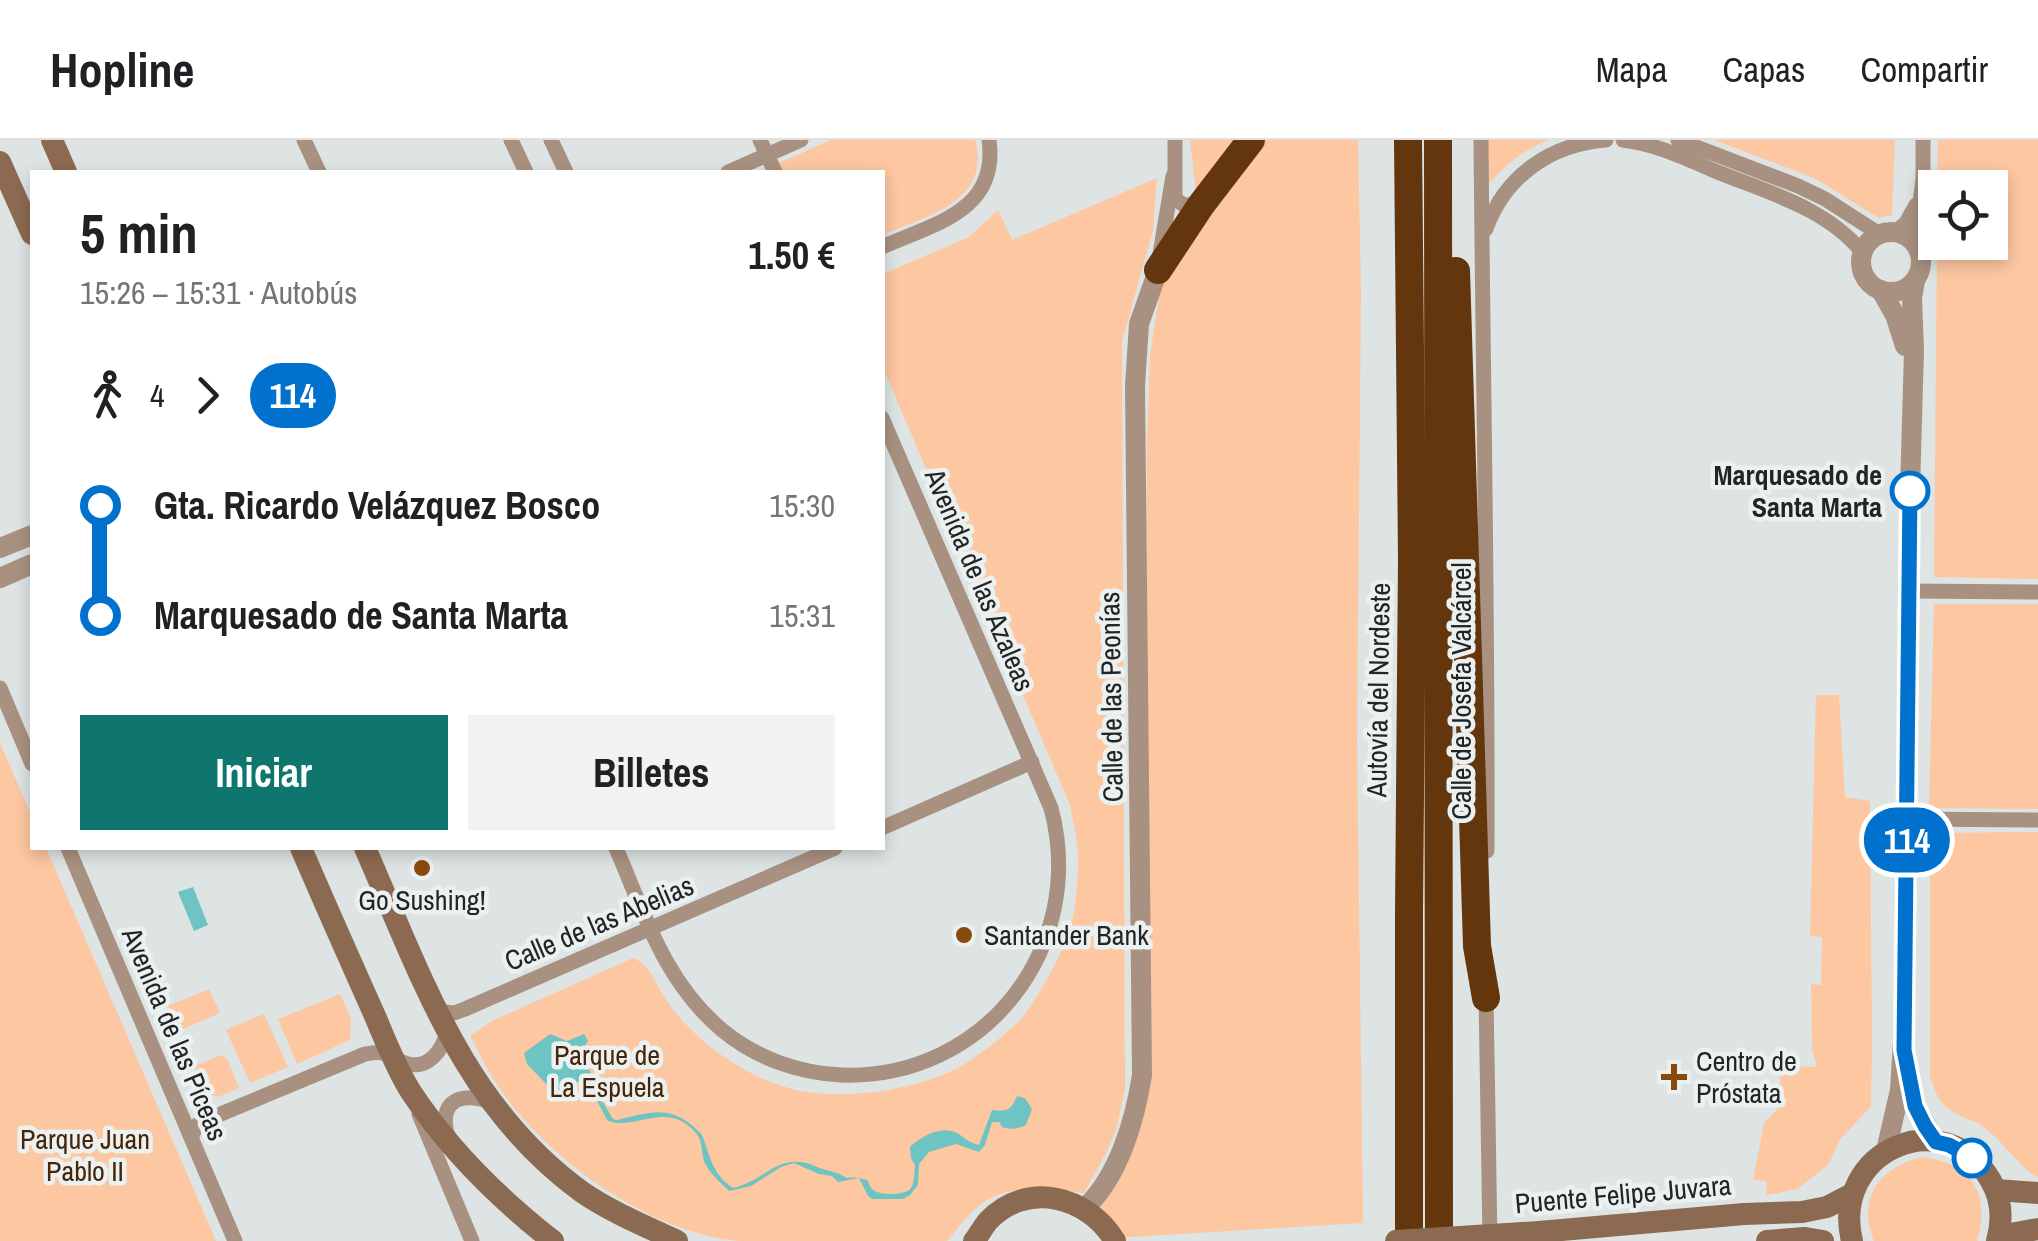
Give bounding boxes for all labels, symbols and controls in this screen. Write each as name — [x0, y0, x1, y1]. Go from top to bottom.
text: Hopline — [50, 37, 194, 102]
text: Mapa — [1596, 46, 1667, 93]
text: Capas — [1722, 46, 1805, 93]
text: Compartir — [1860, 46, 1988, 93]
map controls — [1918, 170, 2008, 260]
button: locate — [1918, 170, 2008, 260]
text: 5 min — [80, 196, 198, 270]
text: 1.50 € — [748, 230, 835, 281]
text: 15:26 – 15:31 · Autobús — [80, 271, 357, 314]
icon: walk — [80, 368, 135, 423]
icon: forward — [180, 368, 235, 423]
text: 114 — [270, 372, 316, 419]
text: 4 — [150, 374, 165, 417]
place label: Marquesado de Santa Marta — [1714, 456, 1882, 526]
street label: Avenida de las Azaleas — [916, 462, 1044, 697]
marker: Marquesado de Santa Marta — [1891, 472, 1929, 510]
text: Gta. Ricardo Velázquez Bosco — [154, 480, 600, 531]
text: 15:30 — [769, 484, 835, 527]
street label: Calle de Josefa Valcárcel — [1442, 562, 1480, 820]
street label: Autovía del Nordeste — [1357, 582, 1399, 799]
text: Marquesado de Santa Marta — [154, 590, 568, 641]
street label: Calle de las Peonías — [1090, 591, 1132, 803]
text: 15:31 — [769, 594, 835, 637]
button: Iniciar — [80, 715, 448, 830]
button: Billetes — [468, 715, 835, 830]
line badge: 114 — [1850, 808, 1964, 872]
text: 114 — [1884, 817, 1930, 864]
marker: Go Sushing! — [411, 857, 433, 879]
street label: Calle de las Abelias — [499, 866, 699, 980]
place label: Go Sushing! — [358, 881, 486, 919]
place label: Santander Bank — [984, 916, 1149, 954]
street label: Avenida de las Píceas — [113, 921, 237, 1146]
marker: Santander Bank — [953, 924, 975, 946]
park label: Parque de La Espuela — [550, 1036, 665, 1106]
place label: Centro de Próstata — [1696, 1042, 1797, 1112]
marker: Centro de Próstata — [1661, 1064, 1687, 1090]
park label: Parque Juan Pablo II — [20, 1120, 150, 1190]
unlabelled marker — [1953, 1139, 1991, 1177]
street label: Puente Felipe Juvara — [1513, 1166, 1733, 1222]

